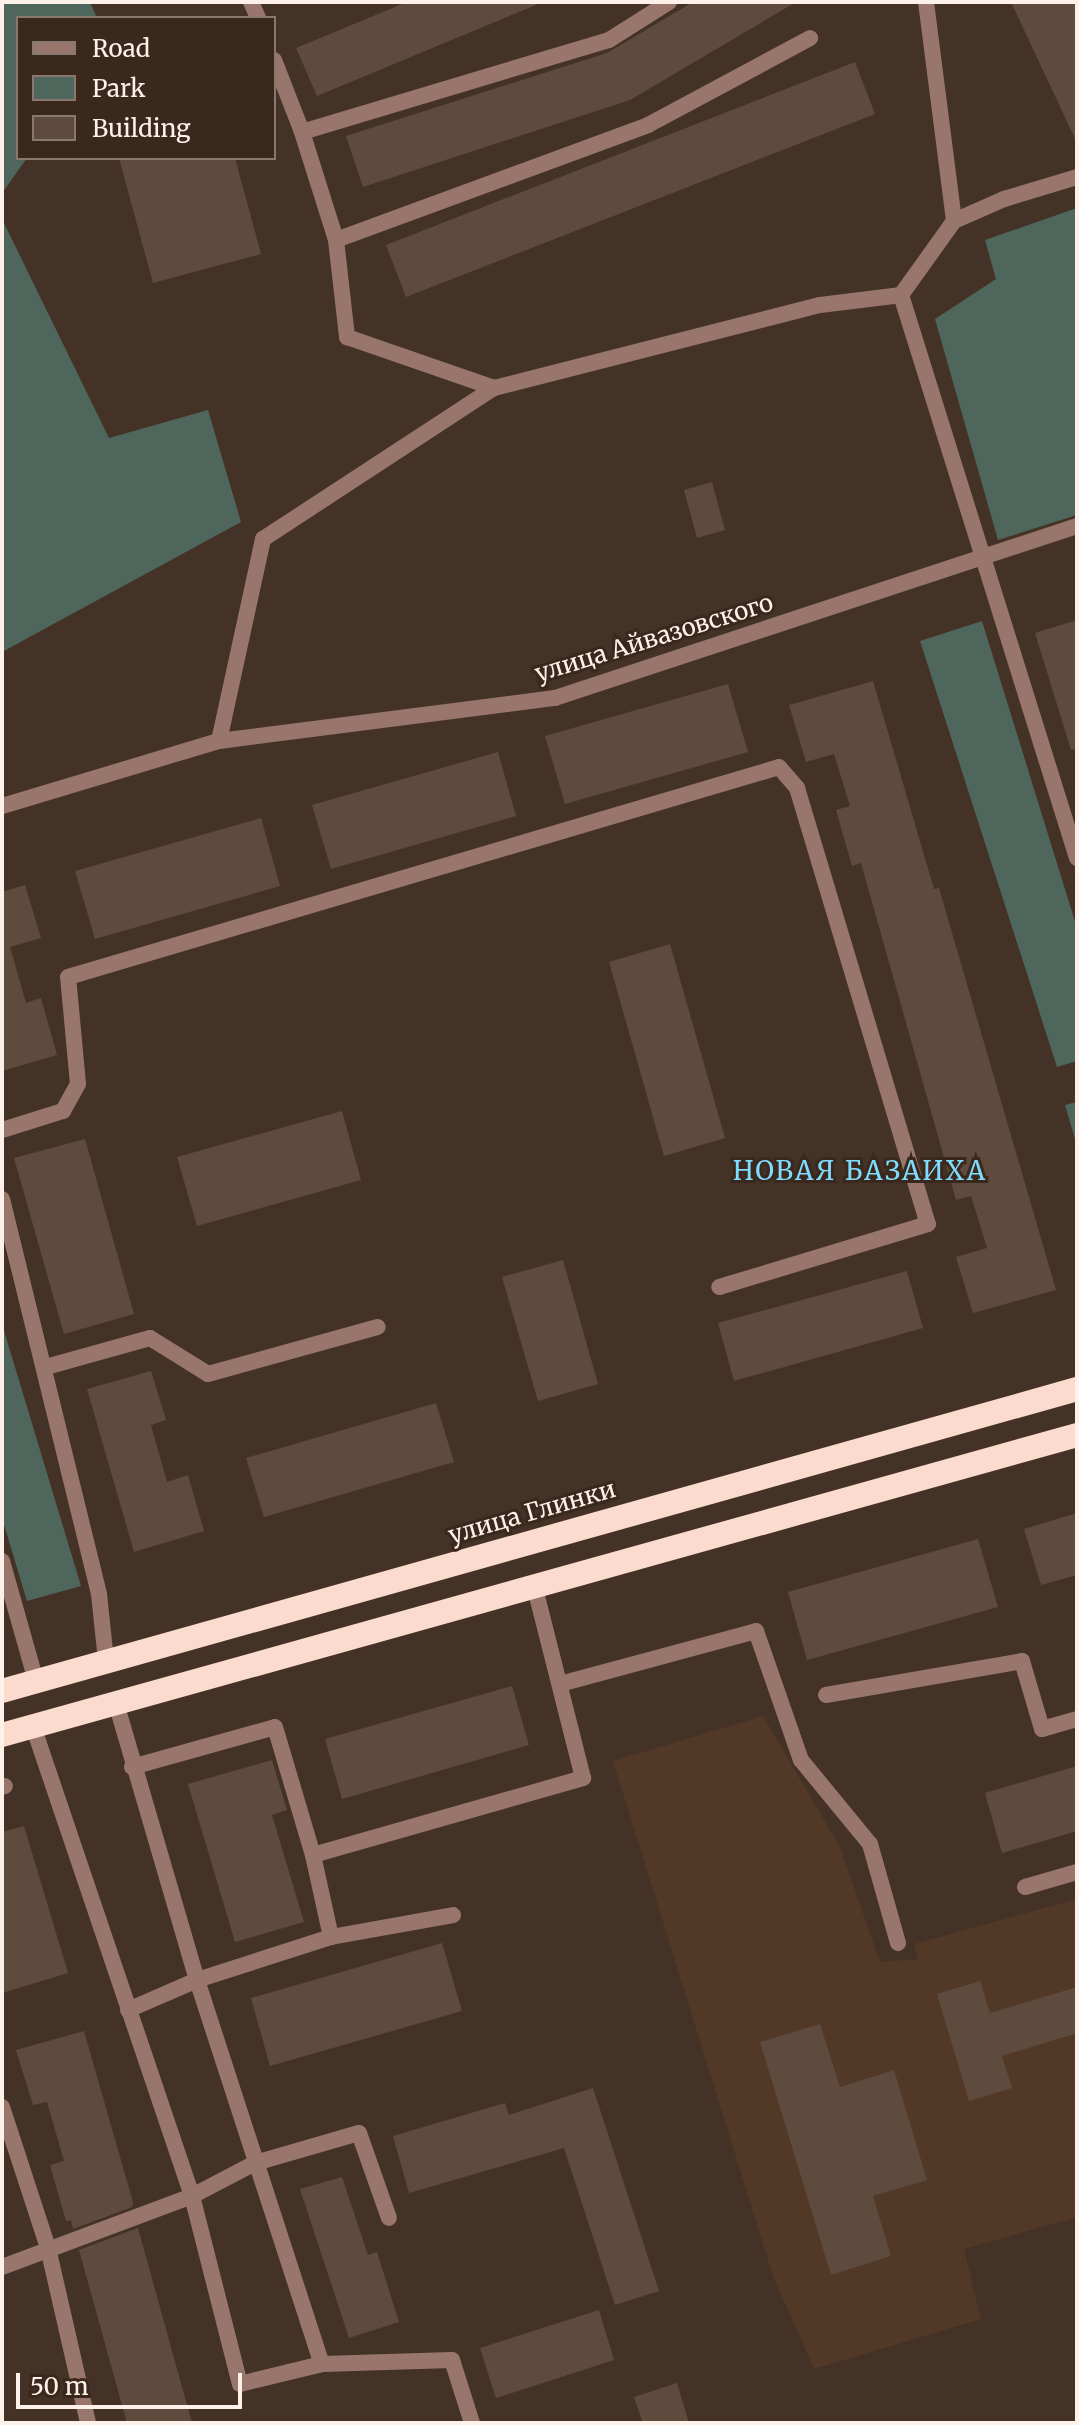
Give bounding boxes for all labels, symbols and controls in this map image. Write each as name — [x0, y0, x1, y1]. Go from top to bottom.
legend — [16, 16, 276, 160]
text: Road — [92, 33, 150, 64]
text: Park — [92, 73, 145, 104]
text: Building — [92, 113, 191, 144]
street label: улица Айвазовского — [531, 588, 777, 688]
district label: НОВАЯ БАЗАИХА — [733, 1155, 987, 1187]
street label: улица Глинки — [445, 1474, 619, 1550]
scale bar — [20, 2357, 246, 2407]
text: 50 m — [30, 2371, 89, 2402]

